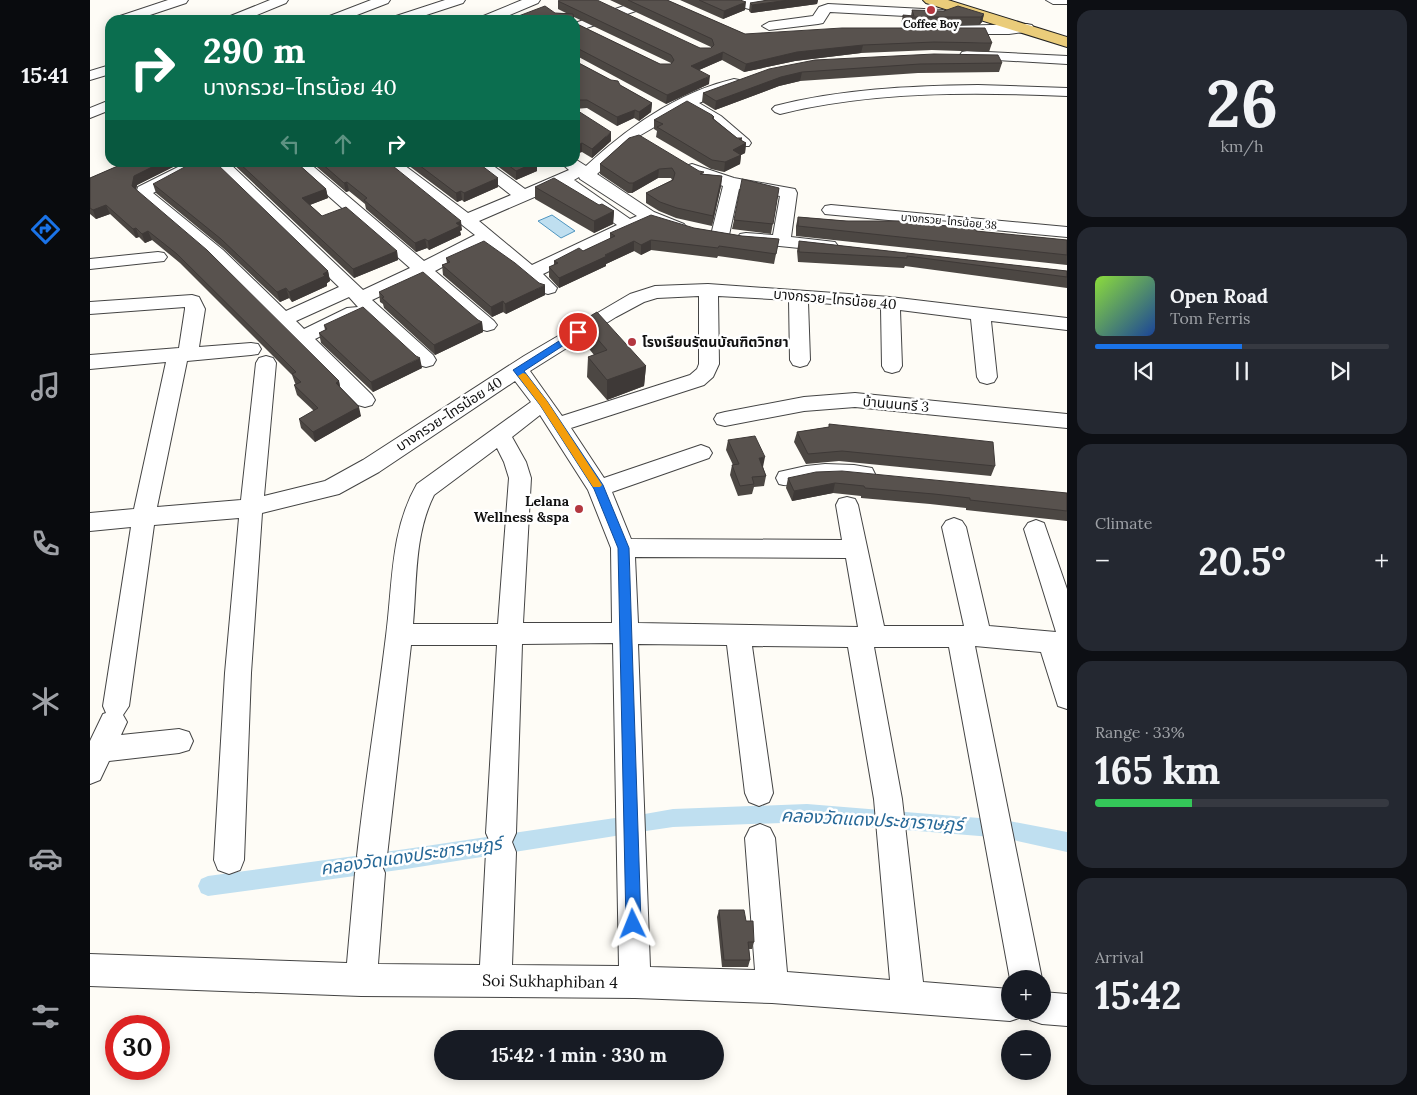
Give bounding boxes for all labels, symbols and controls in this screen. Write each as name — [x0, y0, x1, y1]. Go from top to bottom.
marker: Coffee Boy — [925, 4, 937, 16]
place label: Coffee Boy — [903, 17, 960, 31]
text: 290 m — [203, 28, 305, 73]
icon: right — [120, 35, 185, 100]
text: 15:41 — [21, 61, 69, 89]
text: 26 — [1206, 62, 1278, 145]
text: บางกรวย-ไทรน้อย 40 — [203, 73, 397, 101]
icon: left — [276, 130, 304, 158]
icon: ahead — [329, 130, 357, 158]
icon: right — [382, 130, 410, 158]
text: km/h — [1220, 136, 1264, 156]
street label: บางกรวย-ไทรน้อย 38 — [900, 210, 998, 232]
icon: directions — [28, 212, 63, 247]
text: Open Road — [1170, 284, 1268, 308]
street label: บางกรวย-ไทรน้อย 40 — [773, 285, 897, 313]
text: Tom Ferris — [1170, 308, 1250, 328]
pin — [557, 311, 599, 353]
icon: arrive — [564, 318, 592, 346]
place label: โรงเรียนรัตนบัณฑิตวิทยา — [642, 333, 789, 351]
marker: โรงเรียนรัตนบัณฑิตวิทยา — [626, 336, 638, 348]
icon: previous — [1130, 357, 1158, 385]
icon: pause — [1228, 357, 1256, 385]
icon: next — [1326, 357, 1354, 385]
icon: music — [28, 369, 63, 404]
street label: บางกรวย-ไทรน้อย 40 — [392, 373, 506, 455]
street label: บ้านนนทรี 3 — [862, 392, 930, 416]
place label: Lelana Wellness &spa — [474, 492, 570, 526]
marker: Lelana Wellness &spa — [573, 503, 585, 515]
text: Climate — [1095, 513, 1152, 533]
icon: phone — [28, 526, 63, 561]
text: 20.5° — [1198, 537, 1286, 585]
text: − — [1095, 543, 1110, 579]
text: + — [1374, 543, 1389, 579]
icon: climate — [28, 684, 63, 719]
text: Range · 33% — [1095, 722, 1185, 742]
text: 165 km — [1095, 746, 1220, 794]
water label: คลองวัดแดงประชาราษฎร์ — [780, 803, 968, 836]
water label: คลองวัดแดงประชาราษฎร์ — [319, 831, 507, 880]
icon: car — [28, 841, 63, 876]
position arrow — [606, 897, 658, 949]
text: Arrival — [1095, 947, 1144, 967]
street label: Soi Sukhaphiban 4 — [482, 970, 618, 992]
map controls — [1001, 970, 1051, 1080]
button: + — [1001, 970, 1051, 1020]
text: 15:42 — [1095, 971, 1182, 1019]
icon: filters — [28, 999, 63, 1034]
speed limit sign: 30 — [105, 1015, 170, 1080]
button: − — [1001, 1030, 1051, 1080]
text: 15:42 · 1 min · 330 m — [491, 1043, 667, 1067]

